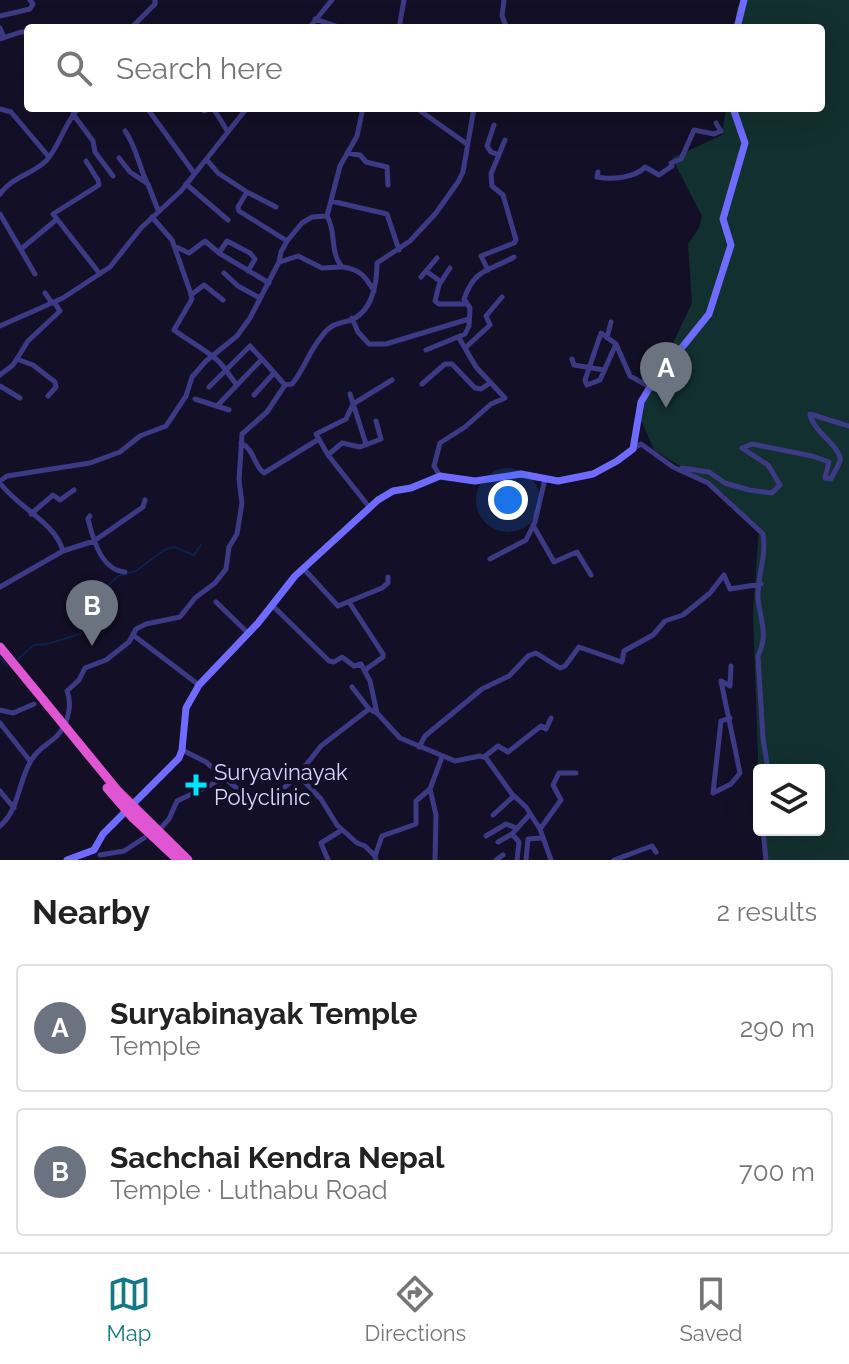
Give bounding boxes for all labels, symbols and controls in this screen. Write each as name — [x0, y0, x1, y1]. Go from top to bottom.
search box — [24, 24, 825, 112]
icon: search — [52, 46, 96, 90]
text: Search here — [116, 51, 283, 86]
pin: A — [640, 342, 692, 408]
your location — [488, 480, 528, 520]
pin: B — [66, 580, 118, 646]
place label: Suryavinayak Polyclinic — [214, 759, 348, 810]
map controls — [753, 764, 825, 836]
button: layers — [753, 764, 825, 836]
marker: Suryavinayak Polyclinic — [185, 774, 207, 796]
text: Nearby — [32, 892, 150, 932]
text: 2 results — [717, 897, 817, 927]
text: Suryabinayak Temple — [110, 996, 418, 1031]
text: A — [51, 1013, 69, 1043]
text: 290 m — [740, 1013, 815, 1043]
text: Temple — [110, 1031, 200, 1061]
text: Sachchai Kendra Nepal — [110, 1140, 444, 1175]
text: B — [51, 1157, 69, 1187]
text: 700 m — [739, 1157, 815, 1187]
text: Temple · Luthabu Road — [110, 1175, 388, 1205]
tab: Map — [107, 1272, 151, 1346]
tab: Directions — [365, 1272, 466, 1346]
tab: Saved — [679, 1272, 742, 1346]

